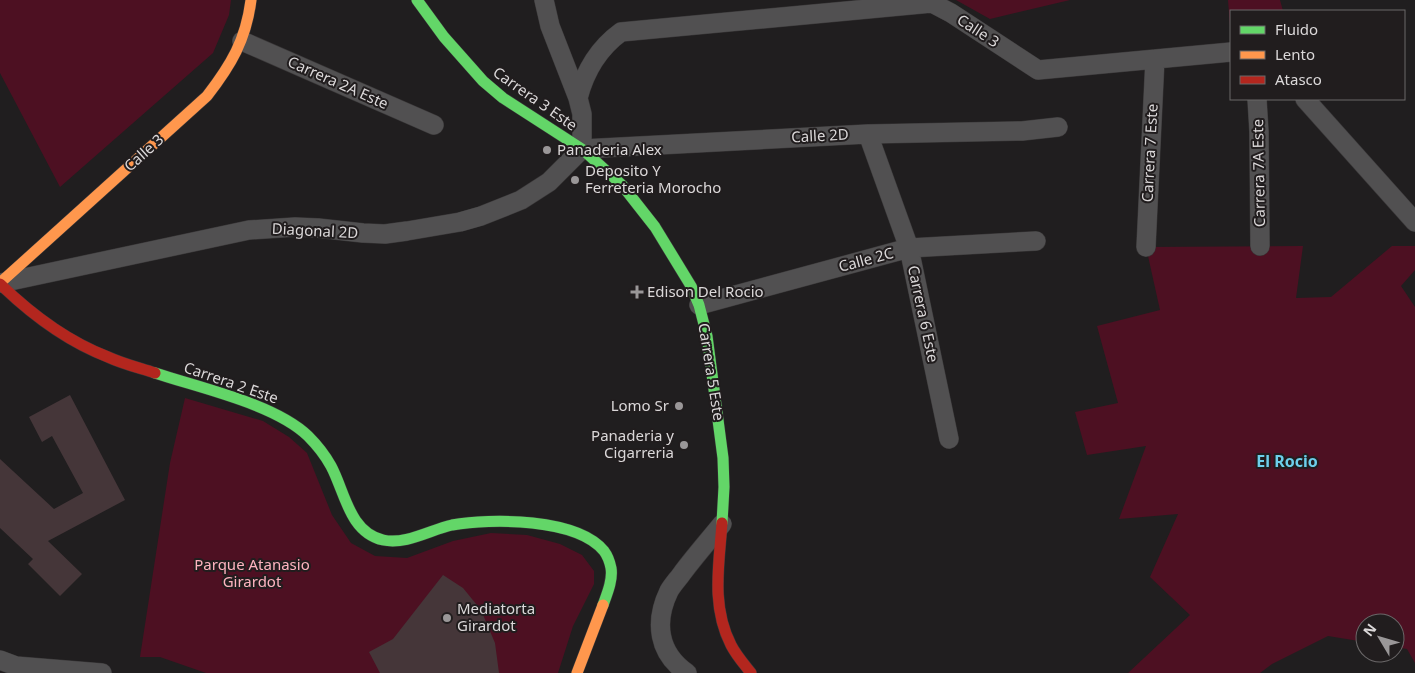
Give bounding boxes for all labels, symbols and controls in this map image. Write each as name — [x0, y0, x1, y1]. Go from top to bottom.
street label: Calle 3 — [954, 9, 1004, 51]
legend — [1230, 10, 1405, 100]
text: Fluido — [1275, 19, 1318, 39]
text: Lento — [1275, 44, 1315, 64]
street label: Carrera 2A Este — [285, 51, 392, 113]
street label: Carrera 3 Este — [489, 62, 582, 135]
text: Atasco — [1275, 69, 1322, 89]
street label: Carrera 7 Este — [1136, 103, 1162, 203]
street label: Carrera 7A Este — [1247, 119, 1269, 227]
street label: Calle 2D — [791, 124, 849, 146]
street label: Calle 3 — [119, 129, 167, 175]
place label: Panaderia Alex — [557, 139, 662, 159]
marker: Panaderia Alex — [541, 144, 553, 156]
place label: Deposito Y Ferreteria Morocho — [585, 160, 721, 197]
marker: Deposito Y Ferreteria Morocho — [569, 174, 581, 186]
street label: Diagonal 2D — [271, 218, 359, 242]
street label: Calle 2C — [836, 242, 896, 276]
street label: Carrera 6 Este — [904, 264, 944, 364]
place label: Edison Del Rocio — [647, 281, 764, 301]
marker: Edison Del Rocio — [631, 286, 643, 298]
street label: Carrera 5 Este — [694, 322, 730, 422]
street label: Carrera 2 Este — [181, 357, 281, 408]
place label: Lomo Sr — [611, 395, 669, 415]
marker: Lomo Sr — [673, 400, 685, 412]
place label: Panaderia y Cigarreria — [591, 425, 674, 462]
marker: Panaderia y Cigarreria — [678, 439, 690, 451]
district label: El Rocio — [1256, 450, 1318, 472]
park label: Parque Atanasio Girardot — [194, 554, 310, 591]
place label: Mediatorta Girardot — [457, 598, 535, 635]
marker: Mediatorta Girardot — [441, 612, 453, 624]
north arrow — [1355, 613, 1405, 663]
text: N — [1358, 619, 1380, 640]

